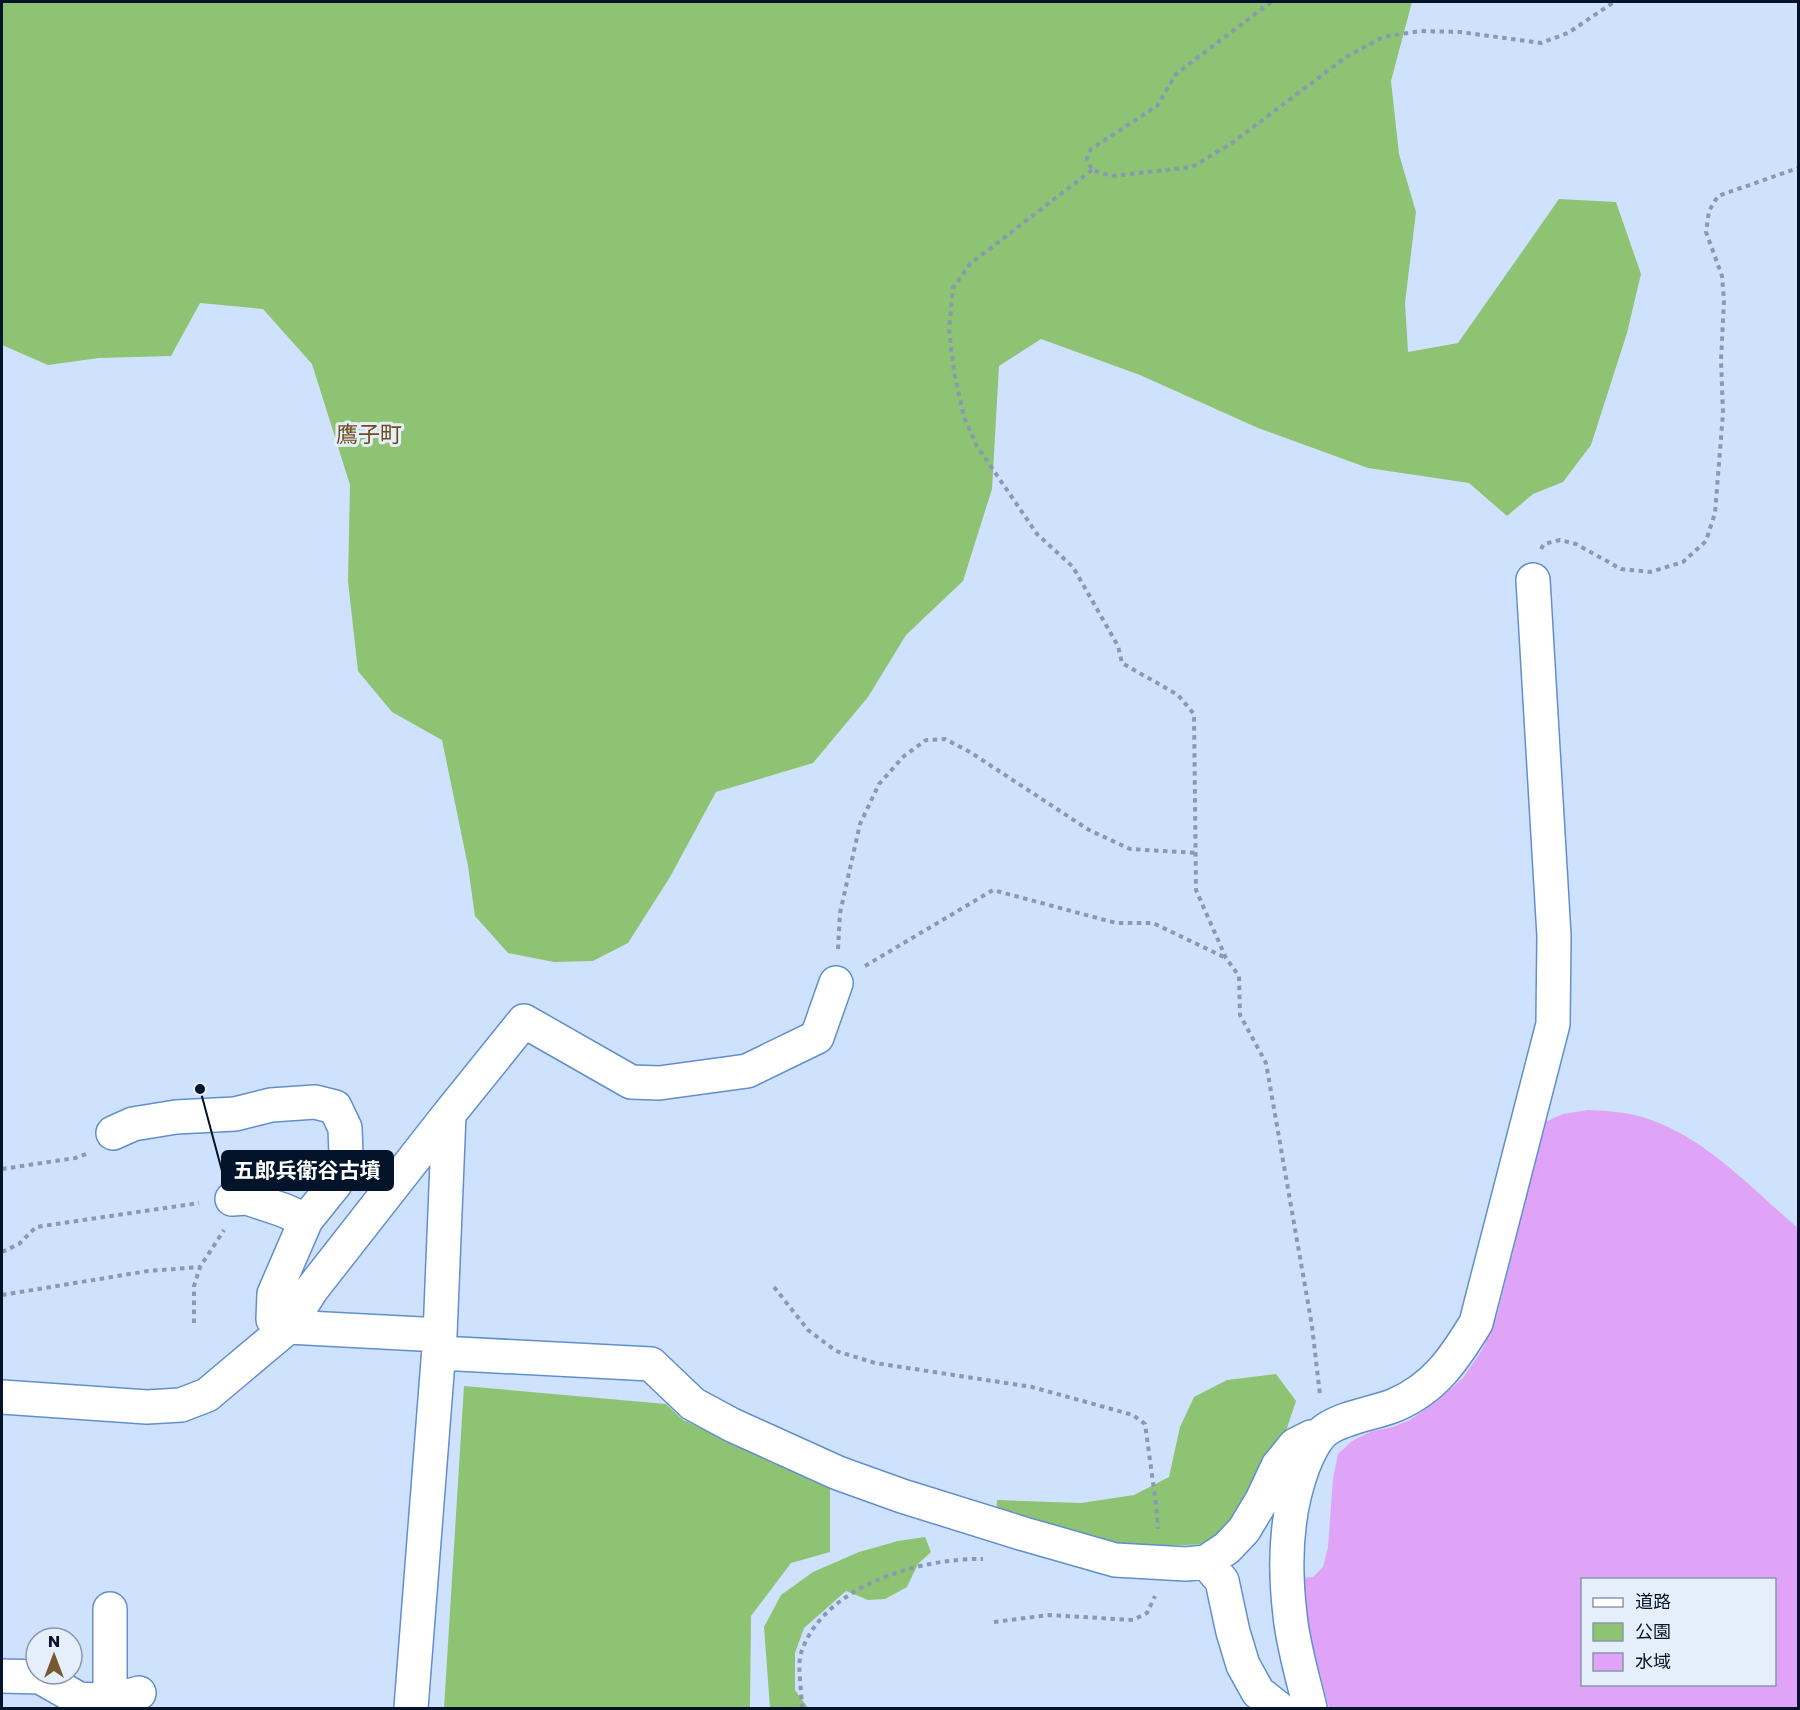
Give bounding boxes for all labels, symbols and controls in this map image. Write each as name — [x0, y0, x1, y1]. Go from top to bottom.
district label: 鷹子町 — [336, 419, 402, 450]
callout: 五郎兵衛谷古墳 — [222, 1151, 393, 1190]
text: 五郎兵衛谷古墳 — [234, 1156, 381, 1185]
legend — [1581, 1578, 1776, 1686]
text: 道路 — [1635, 1589, 1671, 1614]
text: 公園 — [1635, 1619, 1671, 1644]
north arrow — [24, 1626, 84, 1686]
text: N — [48, 1630, 60, 1653]
text: 水域 — [1635, 1649, 1671, 1674]

